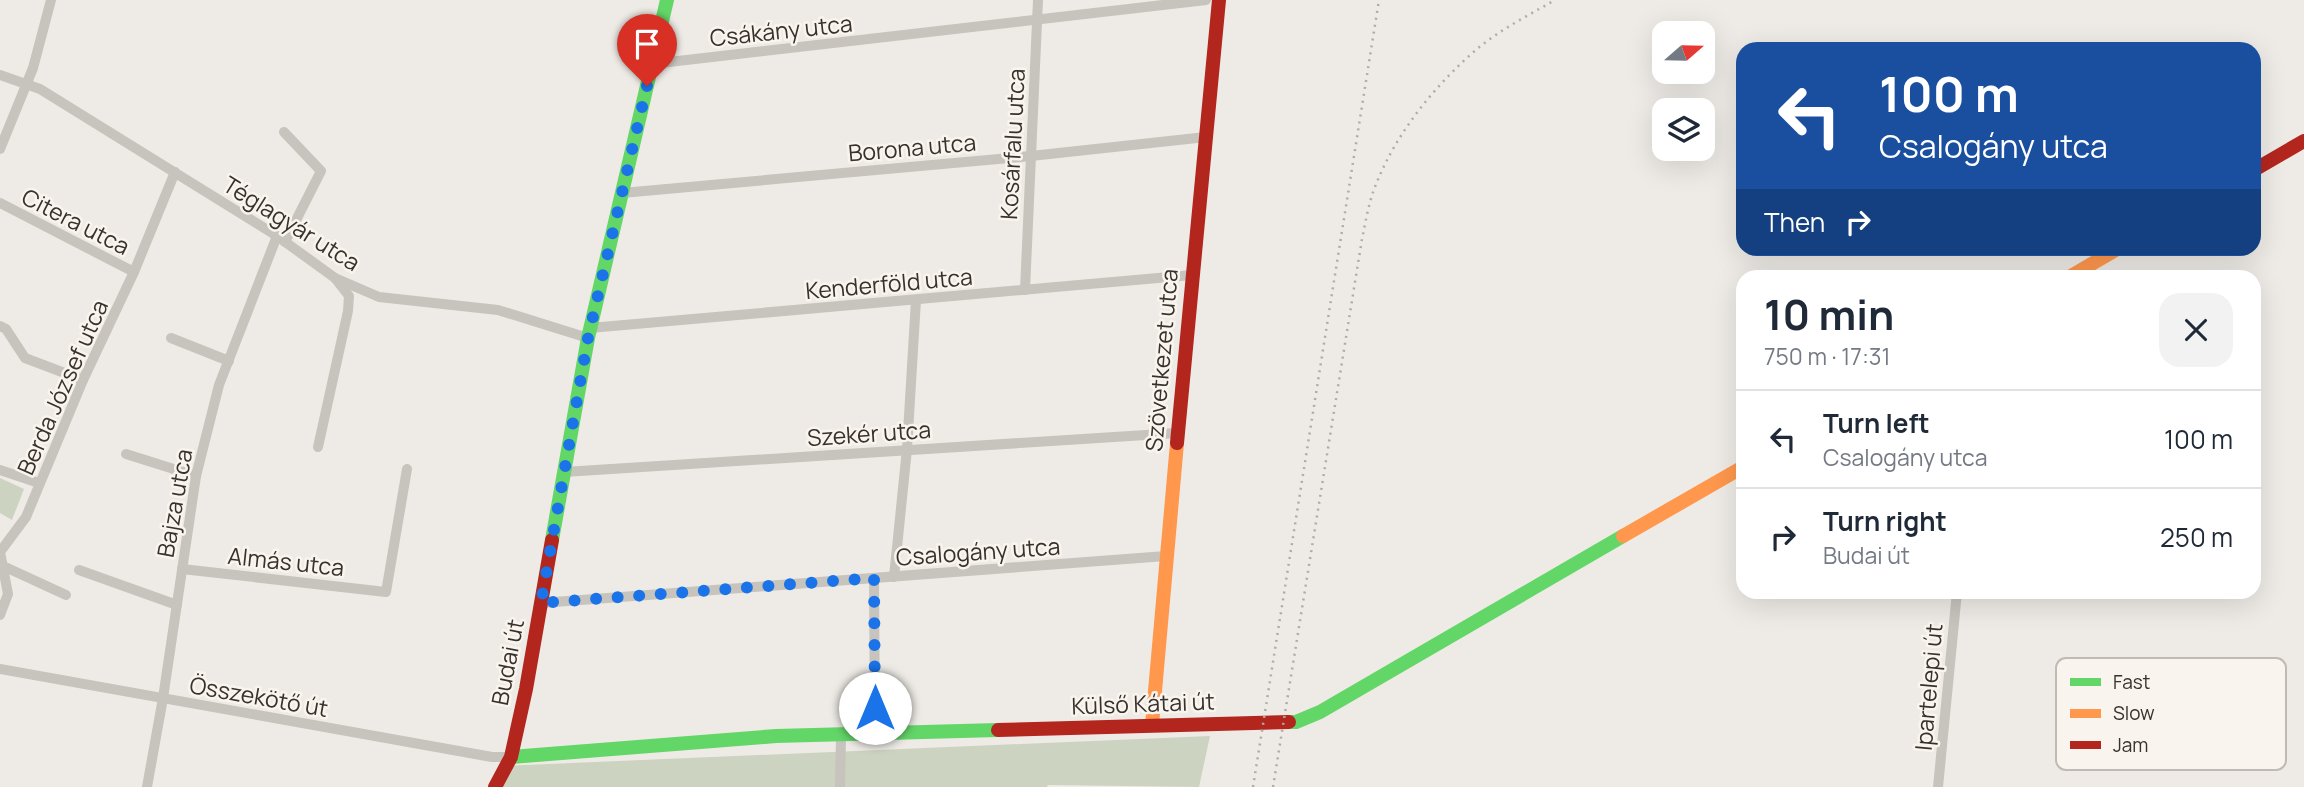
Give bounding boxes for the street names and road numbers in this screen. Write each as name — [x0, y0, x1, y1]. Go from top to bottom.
street label: Csákány utca — [708, 7, 854, 53]
street label: Kosárfalu utca — [992, 68, 1032, 220]
street label: Borona utca — [847, 125, 977, 169]
street label: Téglagyár utca — [217, 168, 367, 278]
street label: Citera utca — [17, 180, 135, 262]
street label: Kenderföld utca — [804, 260, 974, 306]
street label: Szövetkezet utca — [1137, 267, 1185, 453]
street label: Berda József utca — [9, 294, 115, 480]
street label: Szekér utca — [806, 413, 932, 453]
street label: Bajza utca — [149, 446, 199, 560]
street label: Csalogány utca — [895, 529, 1061, 573]
street label: Almás utca — [226, 539, 346, 583]
street label: Budai út — [483, 616, 531, 708]
street label: Ipartelepi út — [1907, 622, 1949, 752]
street label: Összekötő út — [187, 668, 331, 724]
street label: Külső Kátai út — [1071, 685, 1215, 721]

